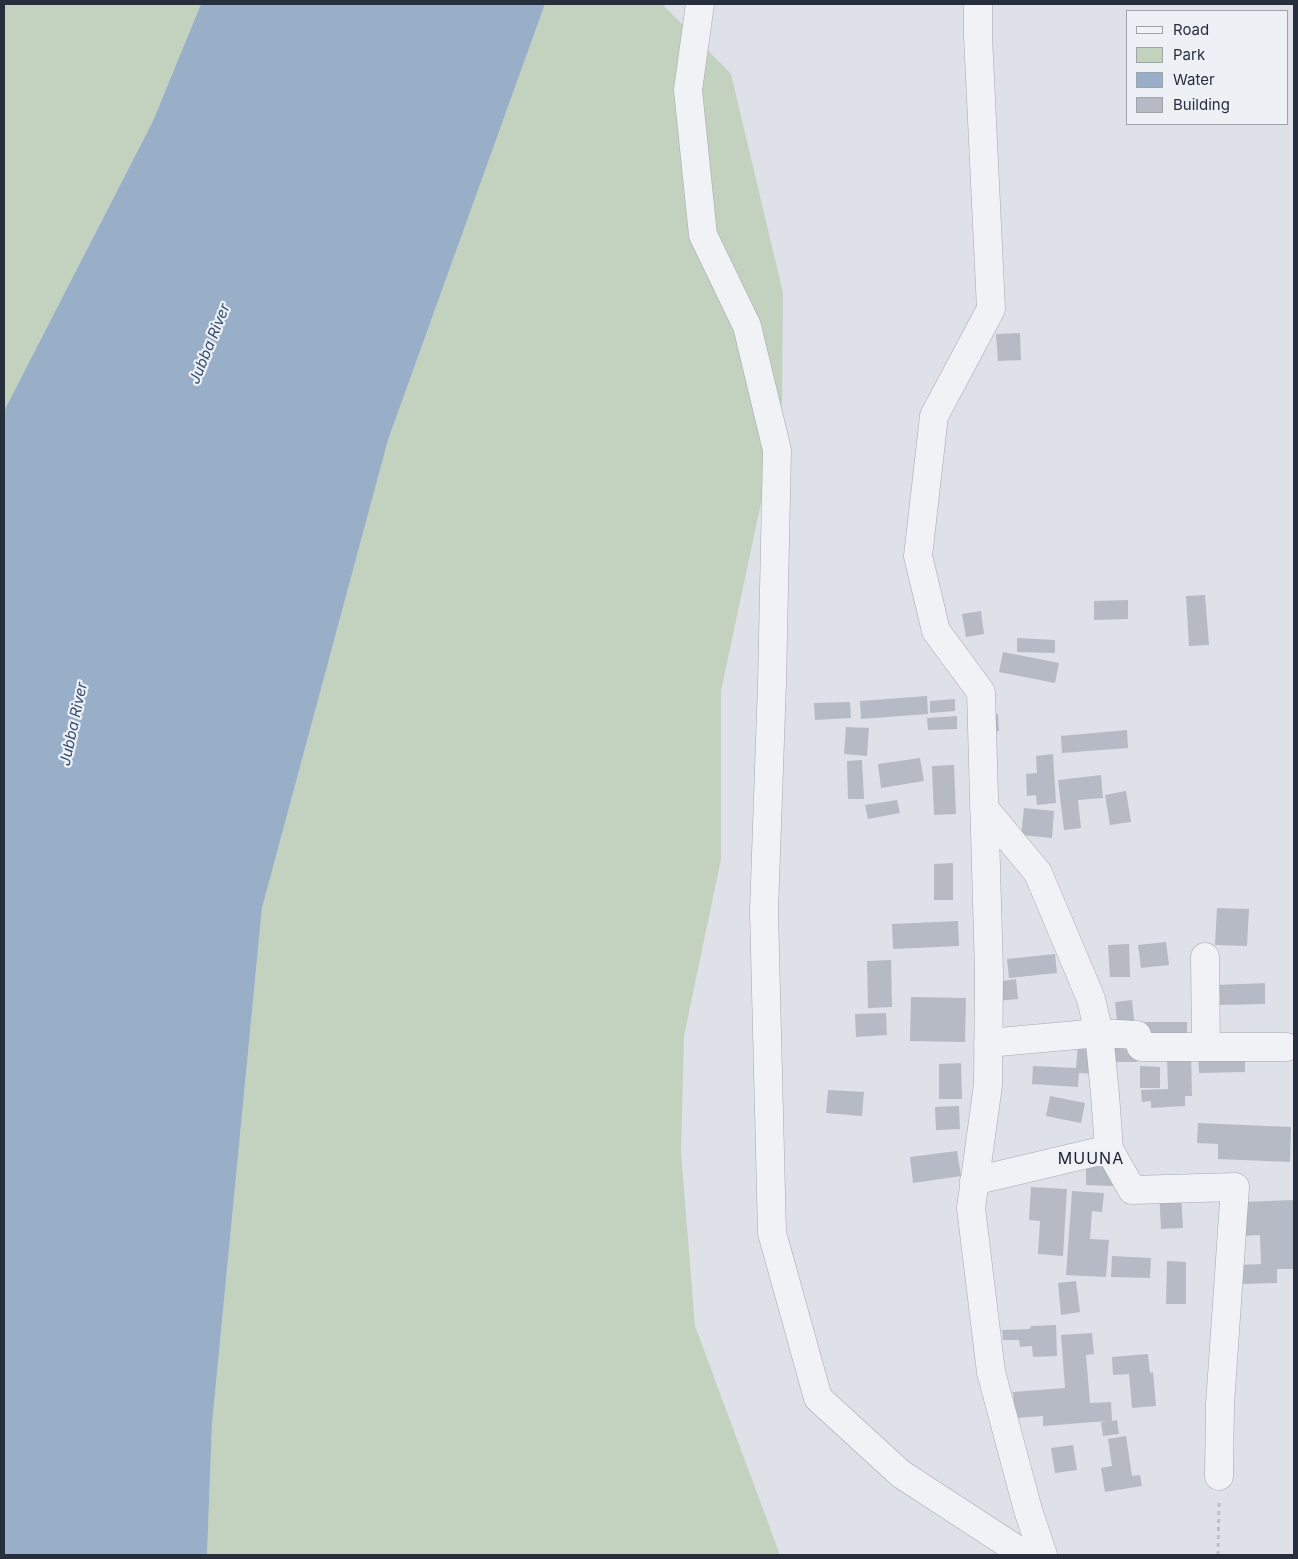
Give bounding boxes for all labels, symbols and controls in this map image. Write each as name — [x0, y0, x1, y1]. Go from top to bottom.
legend — [1126, 10, 1288, 125]
text: Road — [1173, 20, 1209, 39]
text: Park — [1173, 45, 1205, 64]
text: Water — [1173, 70, 1215, 89]
text: Building — [1173, 95, 1230, 114]
water label: Jubba River — [186, 301, 234, 387]
water label: Jubba River — [56, 681, 92, 767]
district label: MUUNA — [1057, 1149, 1125, 1169]

